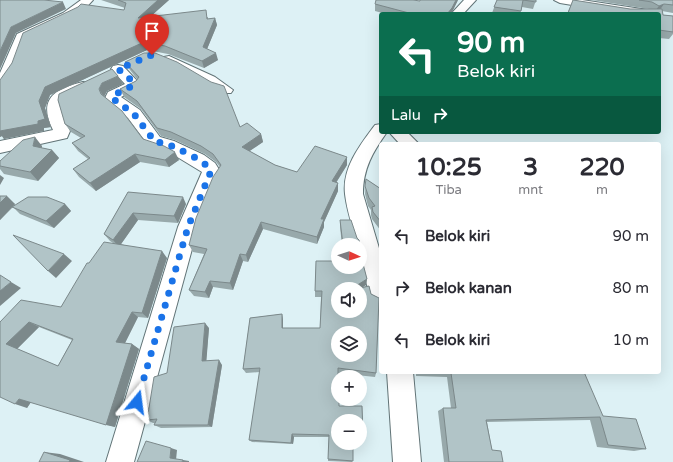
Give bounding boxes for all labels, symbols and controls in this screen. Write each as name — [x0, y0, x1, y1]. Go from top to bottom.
pin — [135, 14, 169, 55]
icon: arrive — [141, 20, 163, 42]
text: 90 m — [457, 26, 525, 60]
icon: left — [391, 28, 443, 80]
text: Belok kiri — [457, 60, 535, 82]
icon: right — [429, 104, 451, 126]
text: Lalu — [391, 106, 421, 124]
text: 10:25 — [415, 153, 482, 182]
text: 3 — [523, 153, 538, 182]
text: 220 — [579, 153, 625, 182]
text: Tiba — [435, 182, 462, 198]
text: mnt — [518, 182, 543, 198]
text: m — [596, 182, 608, 198]
icon: left — [391, 225, 413, 247]
text: Belok kiri — [425, 227, 490, 245]
text: 90 m — [612, 227, 649, 245]
north arrow — [331, 238, 367, 274]
map controls — [331, 238, 367, 450]
icon: right — [391, 277, 413, 299]
text: Belok kanan — [425, 279, 512, 297]
text: 80 m — [612, 279, 649, 297]
button: sound — [331, 282, 367, 318]
button: layers — [331, 326, 367, 362]
icon: left — [391, 329, 413, 351]
text: Belok kiri — [425, 331, 490, 349]
text: 10 m — [612, 331, 649, 349]
button: + — [331, 370, 367, 406]
position arrow — [116, 381, 158, 423]
button: − — [331, 414, 367, 450]

